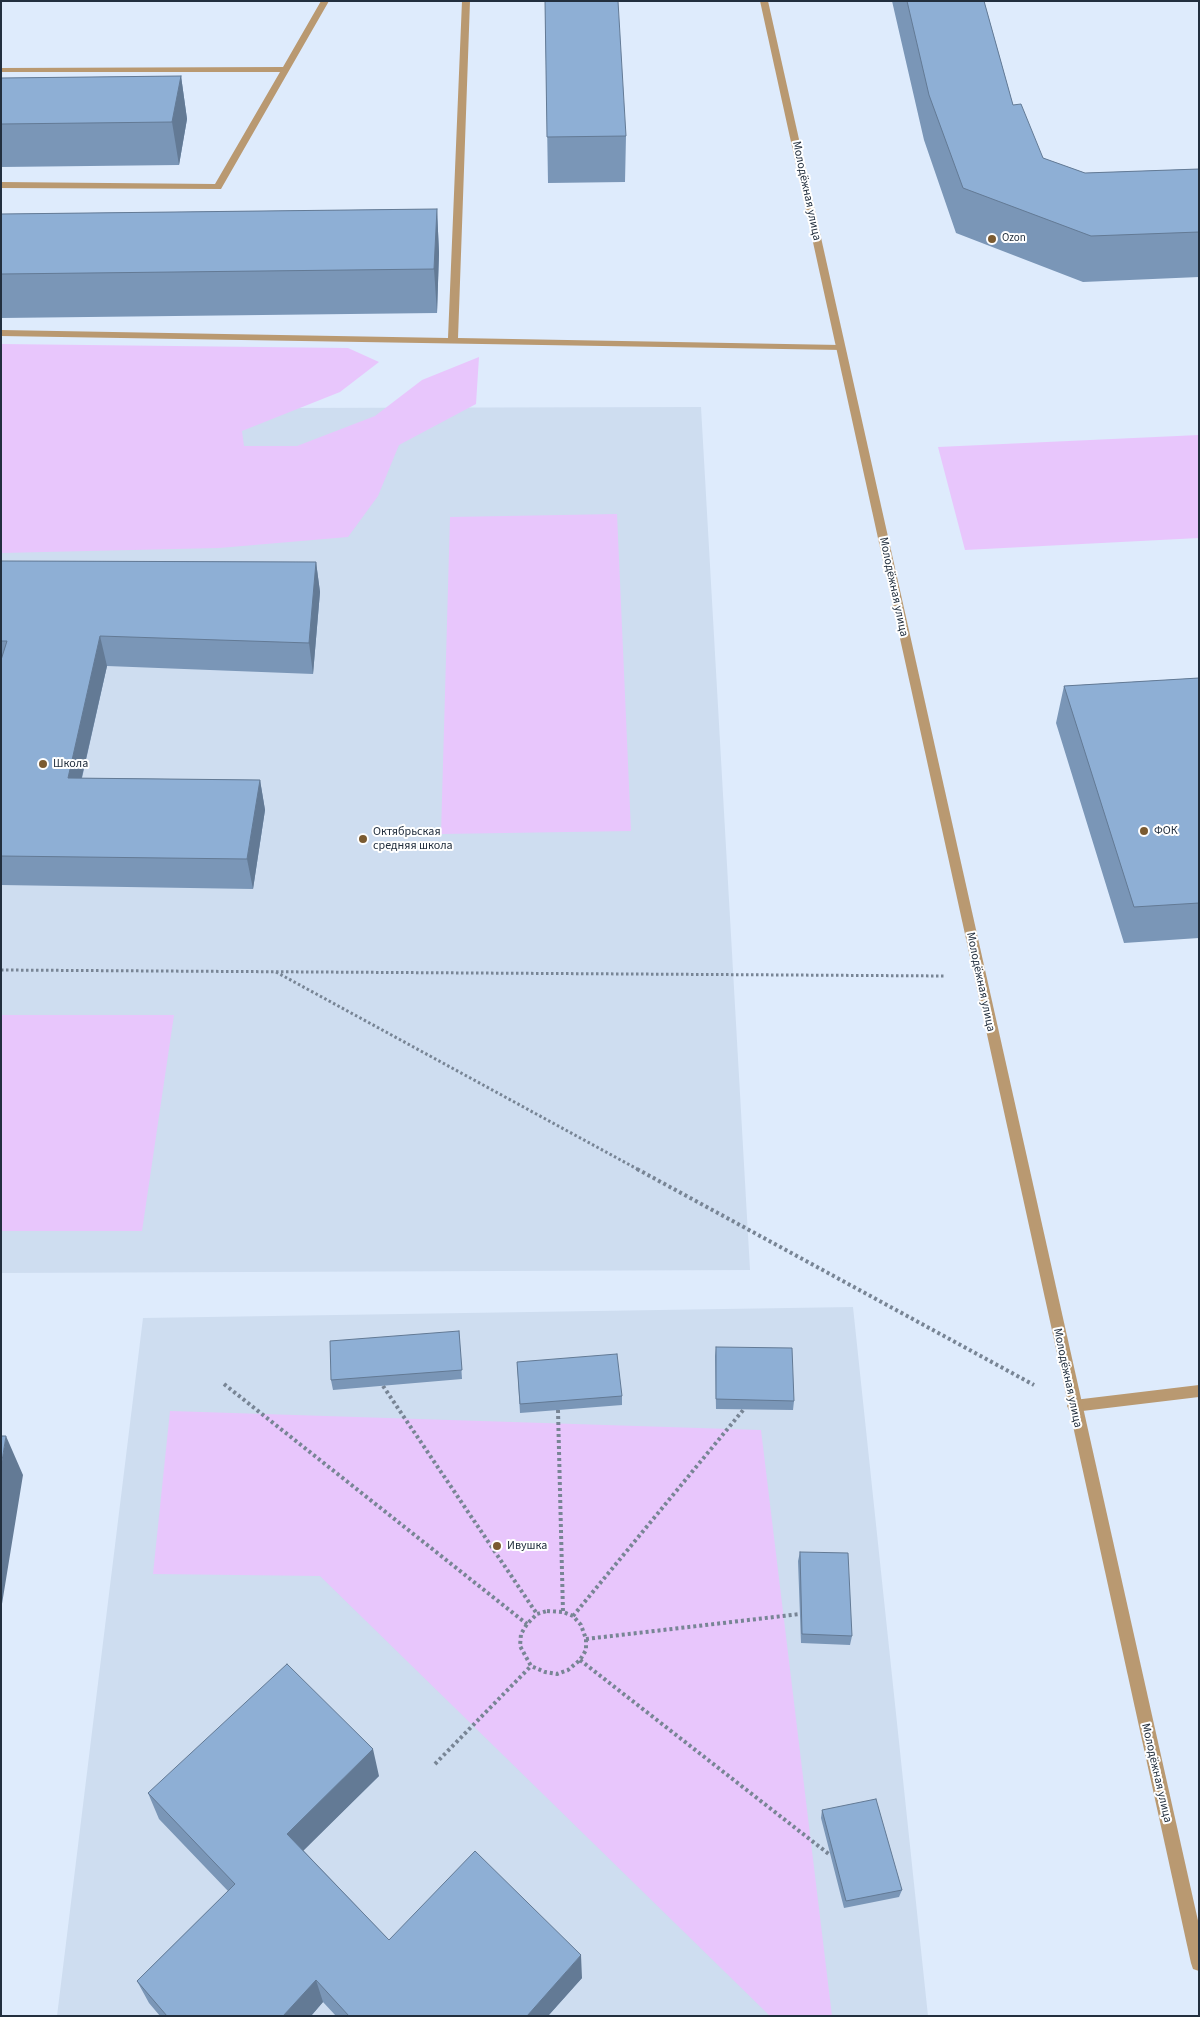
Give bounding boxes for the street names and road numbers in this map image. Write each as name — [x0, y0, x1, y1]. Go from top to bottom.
street label: Молодёжная улица — [788, 140, 824, 242]
street label: Молодёжная улица — [875, 536, 911, 638]
street label: Молодёжная улица — [962, 931, 998, 1033]
street label: Молодёжная улица — [1049, 1327, 1085, 1429]
street label: Молодёжная улица — [1138, 1722, 1174, 1824]

